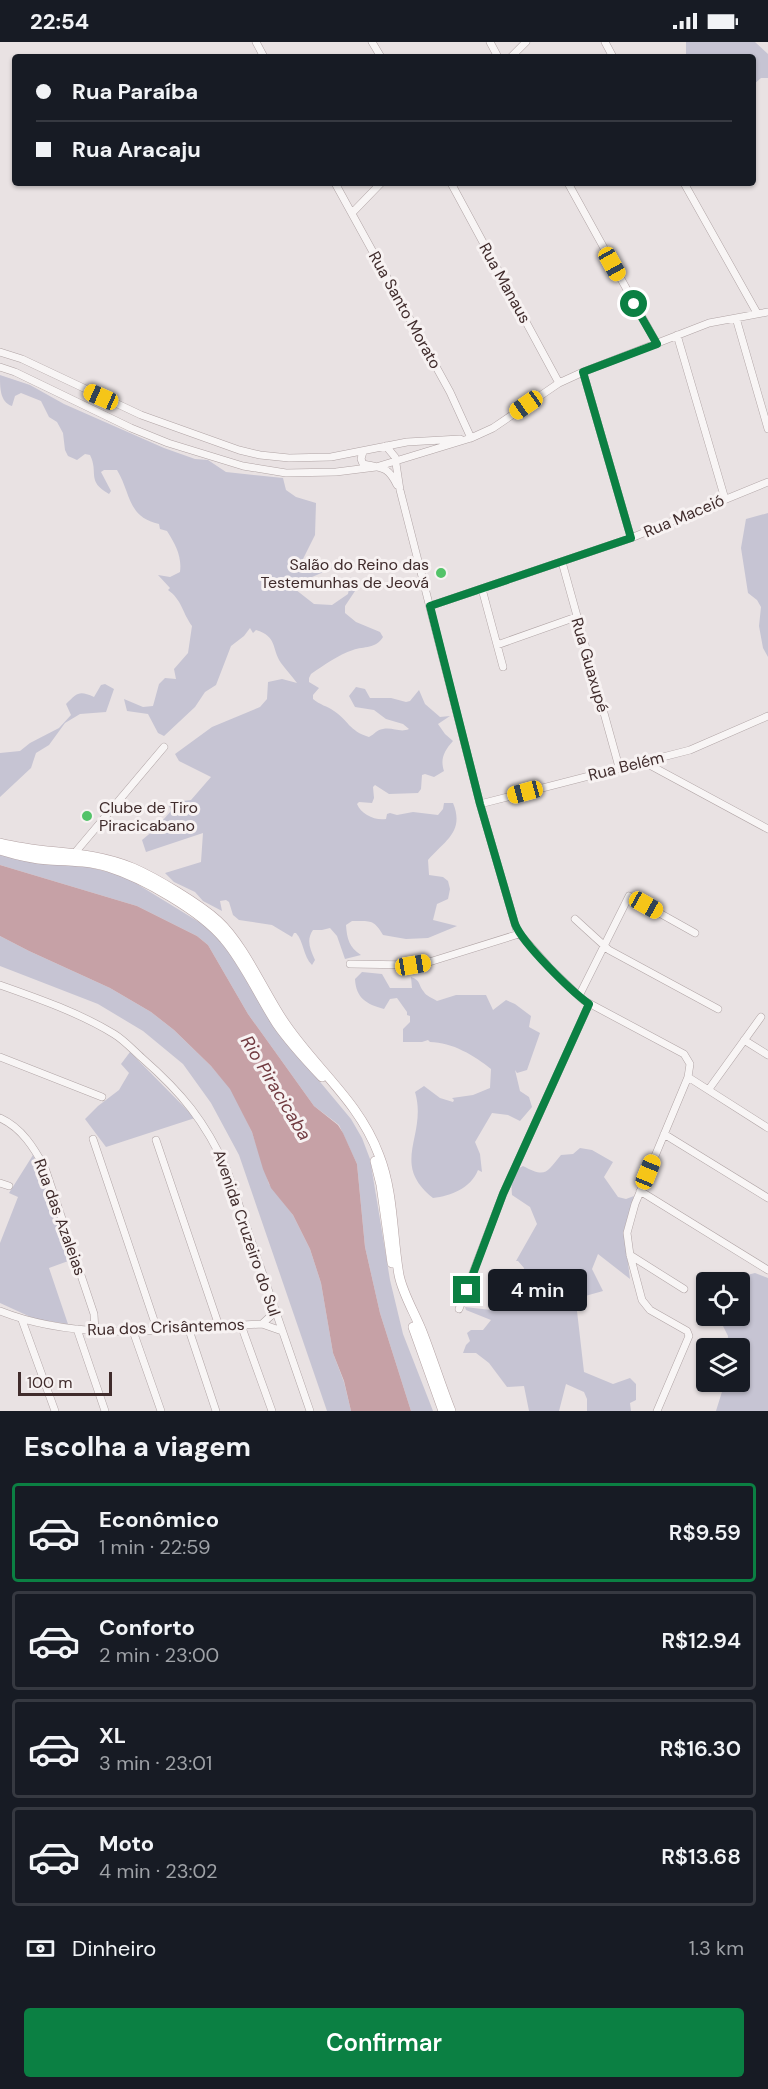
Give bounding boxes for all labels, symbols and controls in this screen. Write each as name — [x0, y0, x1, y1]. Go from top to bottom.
text: 22:54 — [30, 7, 89, 36]
text: Rua Paraíba — [72, 77, 198, 106]
text: Rua Aracaju — [72, 135, 201, 164]
street label: Rua Manaus — [474, 239, 536, 327]
car — [595, 244, 629, 284]
street label: Rua Santo Morato — [364, 247, 446, 373]
route start — [620, 290, 647, 317]
car — [81, 381, 121, 413]
car — [506, 387, 546, 423]
street label: Rua Maceió — [641, 490, 727, 542]
place label: Salão do Reino das Testemunhas de Jeová — [260, 554, 429, 593]
marker: Salão do Reino das Testemunhas de Jeová — [434, 566, 448, 580]
street label: Rua Guaxupé — [566, 615, 614, 715]
street label: Rua Belém — [586, 746, 666, 786]
car — [505, 779, 545, 805]
place label: Clube de Tiro Piracicabano — [99, 797, 198, 836]
marker: Clube de Tiro Piracicabano — [80, 809, 94, 823]
car — [626, 888, 666, 922]
car — [394, 953, 432, 977]
water label: Rio Piracicaba — [235, 1031, 317, 1145]
street label: Avenida Cruzeiro do Sul — [209, 1147, 285, 1319]
car — [633, 1152, 663, 1192]
street label: Rua das Azaleias — [29, 1156, 91, 1278]
callout: 4 min — [488, 1269, 587, 1311]
map controls — [696, 1272, 750, 1392]
button: locate — [696, 1272, 750, 1326]
route end — [453, 1276, 480, 1303]
text: 4 min — [511, 1277, 564, 1303]
street label: Rua dos Crisântemos — [87, 1314, 245, 1340]
button: layers — [696, 1338, 750, 1392]
scale bar — [18, 1369, 112, 1396]
text: 100 m — [27, 1372, 72, 1393]
text: Escolha a viagem — [24, 1429, 251, 1464]
text: Econômico — [99, 1505, 219, 1534]
icon: car — [27, 1506, 81, 1560]
text: R$9.59 — [669, 1518, 741, 1547]
text: 1 min · 22:59 — [99, 1534, 211, 1560]
text: Conforto — [99, 1613, 195, 1642]
icon: car — [27, 1614, 81, 1668]
text: R$12.94 — [661, 1626, 741, 1655]
text: 2 min · 23:00 — [99, 1642, 219, 1668]
text: XL — [99, 1721, 126, 1750]
icon: car — [27, 1722, 81, 1776]
text: R$16.30 — [660, 1734, 741, 1763]
text: 3 min · 23:01 — [99, 1750, 212, 1776]
text: Moto — [99, 1829, 154, 1858]
icon: car — [27, 1830, 81, 1884]
text: R$13.68 — [661, 1842, 741, 1871]
text: 4 min · 23:02 — [99, 1858, 218, 1884]
icon: cash — [24, 1932, 57, 1965]
text: Dinheiro — [72, 1934, 156, 1963]
text: 1.3 km — [689, 1935, 744, 1961]
button: Confirmar — [24, 2008, 744, 2077]

